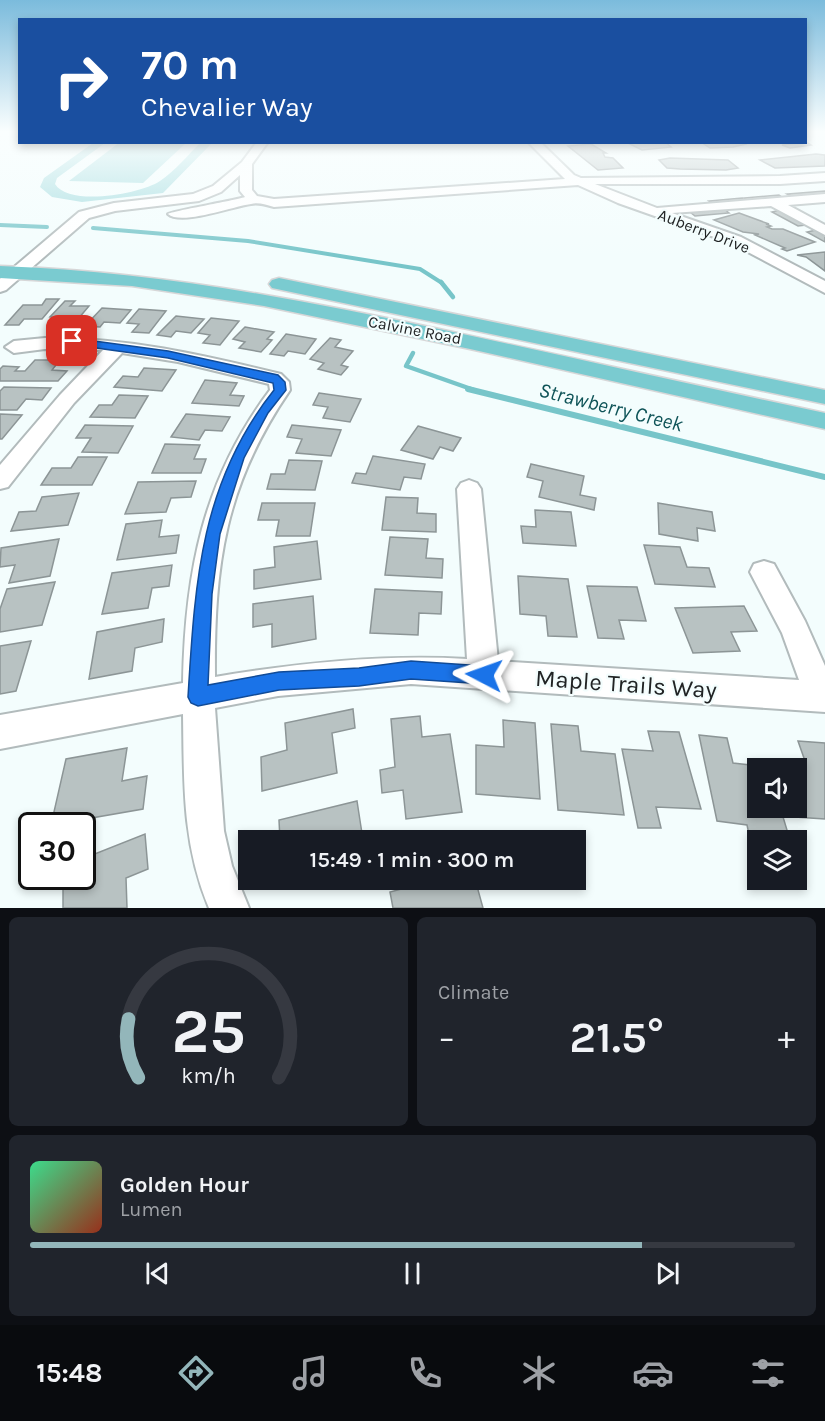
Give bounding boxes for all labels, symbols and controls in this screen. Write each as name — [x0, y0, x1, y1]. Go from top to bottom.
text: 70 m — [141, 40, 239, 90]
icon: right — [42, 42, 120, 120]
text: Chevalier Way — [141, 91, 313, 123]
street label: Auberry Drive — [655, 205, 753, 257]
street label: Calvine Road — [367, 312, 463, 348]
pin — [46, 315, 97, 366]
icon: arrive — [55, 324, 88, 357]
water label: Strawberry Creek — [536, 377, 686, 437]
position arrow — [452, 643, 516, 707]
street label: Maple Trails Way — [534, 664, 718, 704]
map controls — [747, 758, 807, 890]
button: sound — [747, 758, 807, 818]
speed limit sign: 30 — [18, 812, 96, 890]
button: layers — [747, 830, 807, 890]
text: 15:49 · 1 min · 300 m — [310, 847, 514, 873]
text: Climate — [438, 981, 509, 1004]
text: 25 — [171, 995, 246, 1068]
text: 21.5° — [569, 1011, 664, 1063]
text: − — [438, 1018, 455, 1056]
text: + — [778, 1018, 795, 1056]
text: km/h — [181, 1064, 236, 1089]
text: Golden Hour — [120, 1172, 249, 1198]
text: Lumen — [120, 1198, 183, 1221]
icon: previous — [141, 1257, 174, 1290]
icon: pause — [396, 1257, 429, 1290]
icon: next — [651, 1257, 684, 1290]
icon: directions — [175, 1352, 217, 1394]
icon: music — [289, 1352, 331, 1394]
icon: phone — [404, 1352, 446, 1394]
icon: climate — [518, 1352, 560, 1394]
icon: car — [632, 1352, 674, 1394]
icon: filters — [747, 1352, 789, 1394]
text: 15:48 — [36, 1357, 102, 1389]

